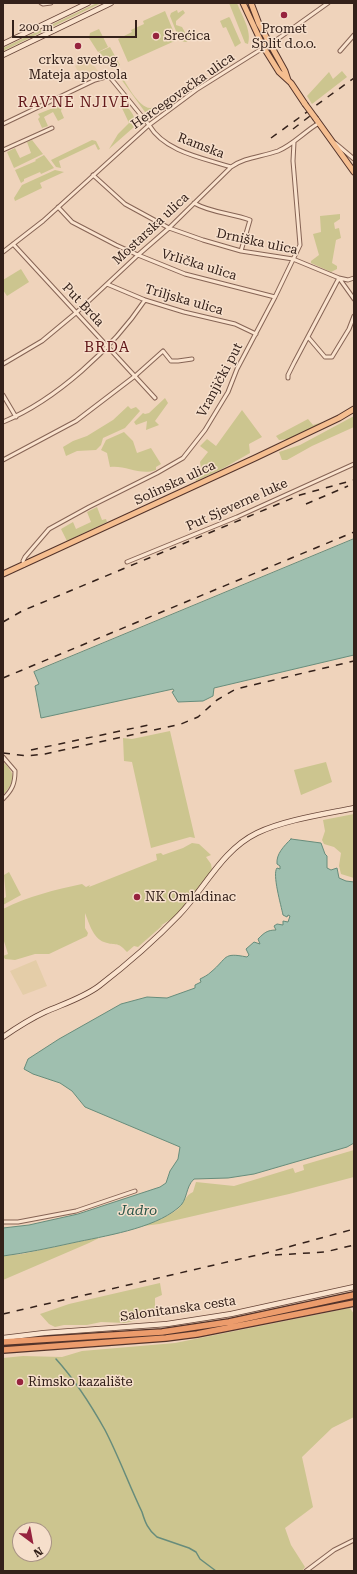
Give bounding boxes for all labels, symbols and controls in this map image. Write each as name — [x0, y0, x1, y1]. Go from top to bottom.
marker: Promet Split d.o.o. — [279, 10, 289, 20]
scale bar — [14, 12, 139, 38]
text: 200 m — [19, 20, 53, 34]
place label: Promet Split d.o.o. — [252, 21, 316, 52]
place label: Srećica — [164, 28, 210, 44]
marker: Srećica — [151, 31, 161, 41]
marker: crkva svetog Mateja apostola — [73, 41, 83, 51]
street label: Hercegovačka ulica — [128, 50, 238, 132]
place label: crkva svetog Mateja apostola — [29, 52, 127, 83]
district label: RAVNE NJIVE — [18, 94, 130, 112]
street label: Ramska — [175, 130, 227, 162]
street label: Mostarska ulica — [110, 190, 192, 268]
street label: Drniška ulica — [215, 226, 299, 258]
street label: Vrlička ulica — [159, 246, 239, 284]
street label: Put Brda — [59, 280, 107, 330]
street label: Triljska ulica — [143, 281, 225, 319]
district label: BRDA — [84, 339, 130, 357]
street label: Vranjički put — [194, 340, 246, 420]
street label: Solinska ulica — [132, 457, 218, 509]
street label: Put Sjeverne luke — [184, 476, 290, 534]
place label: NK Omladinac — [145, 889, 236, 905]
marker: NK Omladinac — [132, 892, 142, 902]
water label: Jadro — [119, 1203, 157, 1219]
street label: Salonitanska cesta — [119, 1293, 237, 1325]
place label: Rimsko kazalište — [28, 1374, 133, 1390]
marker: Rimsko kazalište — [15, 1377, 25, 1387]
north arrow — [12, 1522, 52, 1562]
text: N — [31, 1544, 45, 1560]

